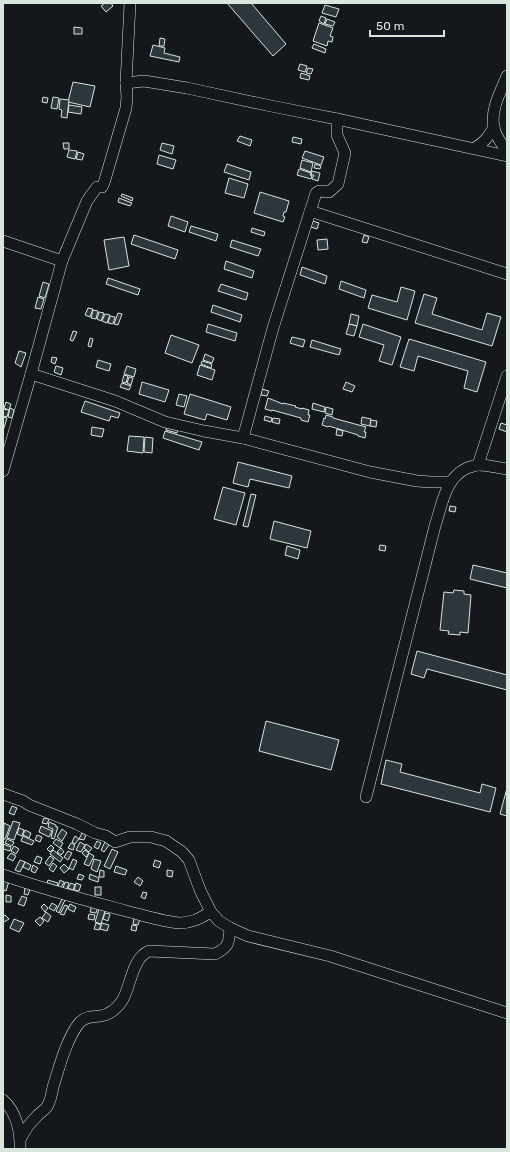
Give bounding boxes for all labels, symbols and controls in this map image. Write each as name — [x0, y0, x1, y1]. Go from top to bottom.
scale bar — [370, 12, 444, 38]
text: 50 m — [376, 19, 404, 33]

